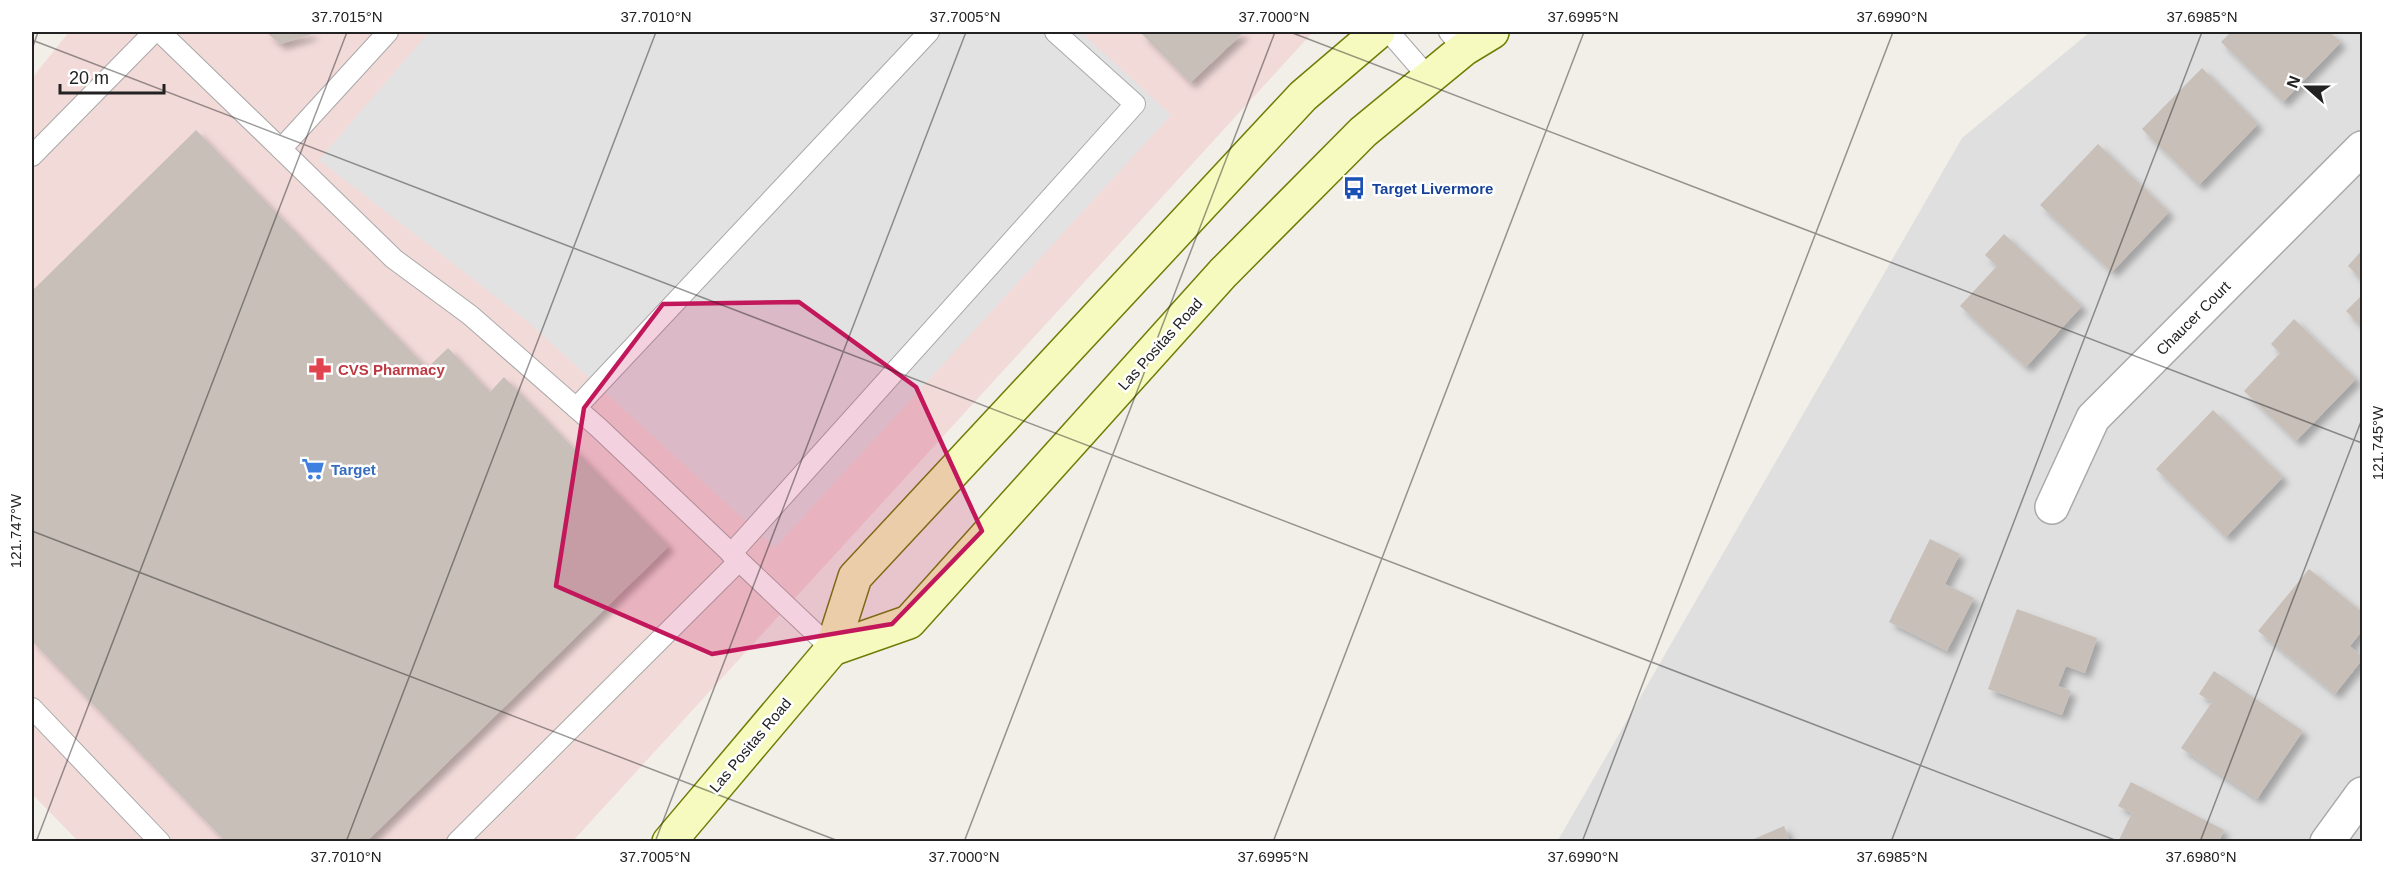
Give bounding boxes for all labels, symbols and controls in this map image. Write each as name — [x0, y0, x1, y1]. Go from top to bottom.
text: 37.7015°N — [311, 8, 383, 25]
text: 37.7010°N — [620, 8, 692, 25]
text: 37.7005°N — [929, 8, 1001, 25]
text: 37.7000°N — [1238, 8, 1310, 25]
text: 37.6995°N — [1547, 8, 1619, 25]
text: 37.6990°N — [1856, 8, 1928, 25]
text: 37.6985°N — [2166, 8, 2238, 25]
scale bar — [60, 57, 164, 95]
north arrow — [2277, 57, 2337, 117]
text: 20 m — [69, 68, 109, 88]
text: N — [2283, 73, 2303, 90]
bus stop icon: Target Livermore — [1341, 175, 1367, 201]
place label: Target Livermore — [1372, 180, 1493, 197]
street label: Chaucer Court — [2153, 277, 2234, 358]
street label: Las Positas Road — [1114, 295, 1206, 393]
pharmacy icon: CVS Pharmacy — [307, 356, 333, 382]
place label: CVS Pharmacy — [338, 361, 445, 378]
text: 121.745°W — [2369, 405, 2386, 480]
supermarket icon: Target — [300, 456, 326, 482]
place label: Target — [331, 461, 376, 478]
text: 121.747°W — [7, 493, 24, 568]
street label: Las Positas Road — [706, 695, 794, 795]
text: 37.7010°N — [310, 848, 382, 865]
text: 37.7005°N — [619, 848, 691, 865]
text: 37.7000°N — [928, 848, 1000, 865]
text: 37.6995°N — [1237, 848, 1309, 865]
text: 37.6990°N — [1547, 848, 1619, 865]
text: 37.6985°N — [1856, 848, 1928, 865]
text: 37.6980°N — [2165, 848, 2237, 865]

